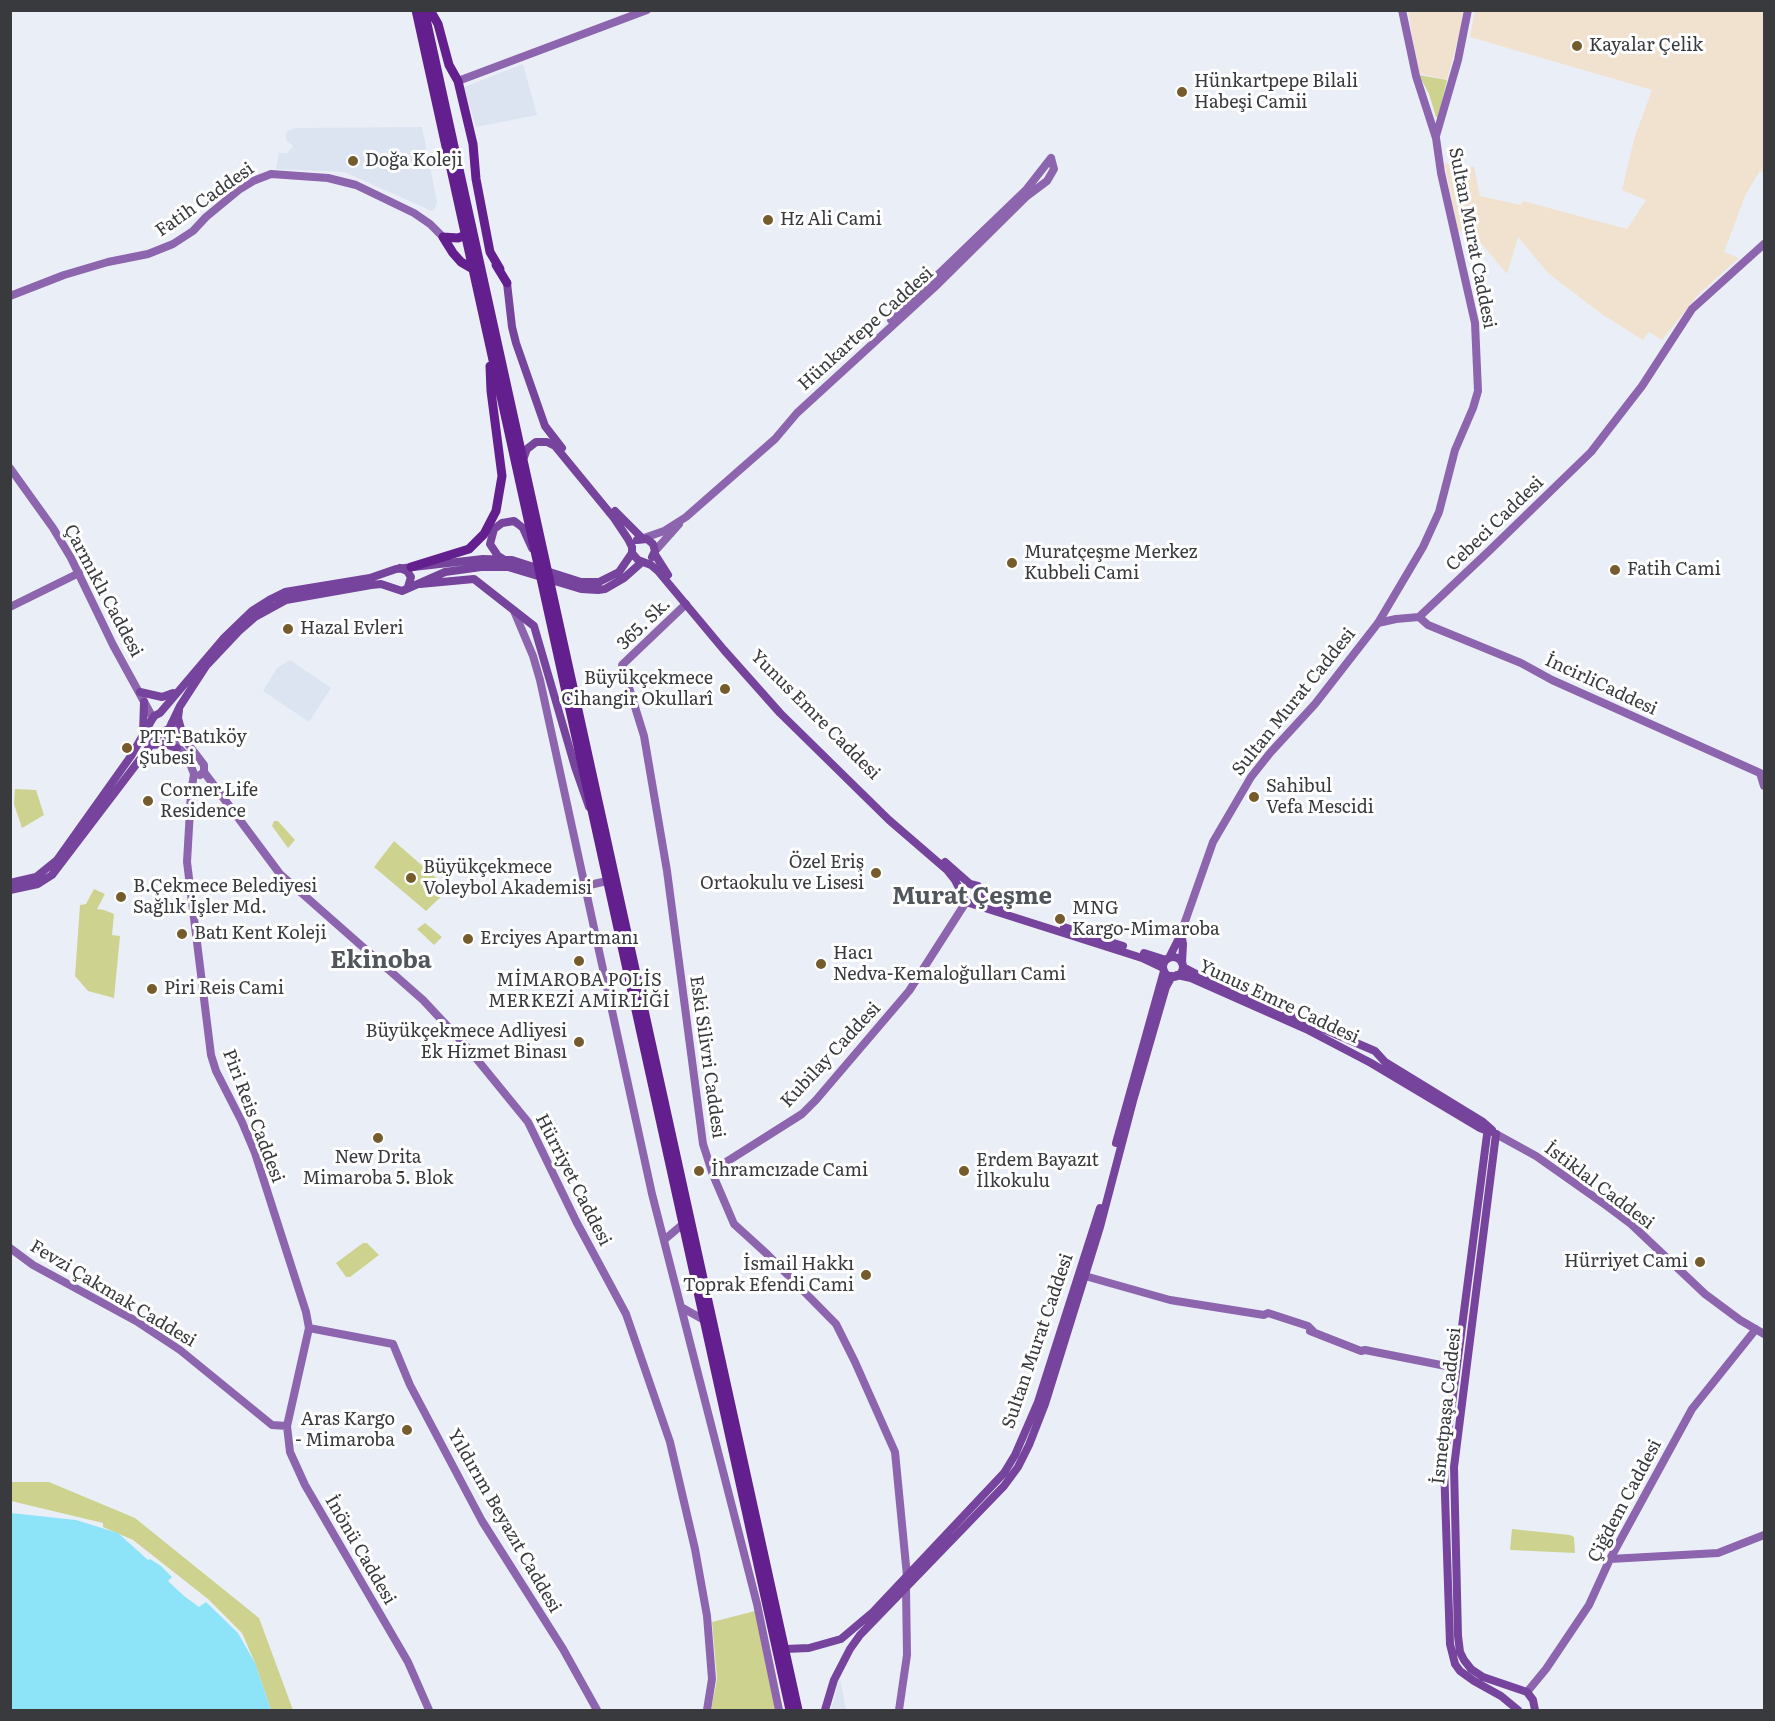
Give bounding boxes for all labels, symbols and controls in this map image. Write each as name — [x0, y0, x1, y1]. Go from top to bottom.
place label: Kayalar Çelik — [1589, 35, 1703, 57]
marker: Kayalar Çelik — [1570, 39, 1584, 53]
place label: Hünkartpepe Bilali Habeşi Camii — [1194, 71, 1358, 113]
marker: Hünkartpepe Bilali Habeşi Camii — [1175, 85, 1189, 99]
street label: Sultan Murat Caddesi — [1444, 146, 1500, 330]
place label: Doğa Koleji — [365, 150, 463, 172]
marker: Doğa Koleji — [346, 154, 360, 168]
street label: Fatih Caddesi — [152, 158, 258, 242]
place label: Hz Ali Cami — [780, 209, 882, 231]
marker: Hz Ali Cami — [761, 213, 775, 227]
street label: Hünkartepe Caddesi — [794, 263, 938, 395]
street label: Cebeci Caddesi — [1442, 472, 1548, 576]
street label: Çarmıklı Caddesi — [59, 521, 147, 661]
place label: Muratçeşme Merkez Kubbeli Cami — [1024, 542, 1198, 584]
marker: Muratçeşme Merkez Kubbeli Cami — [1005, 556, 1019, 570]
place label: Fatih Cami — [1627, 559, 1721, 581]
marker: Fatih Cami — [1608, 563, 1622, 577]
street label: 365. Sk. — [613, 593, 675, 655]
place label: Hazal Evleri — [300, 618, 404, 640]
marker: Hazal Evleri — [281, 622, 295, 636]
street label: Sultan Murat Caddesi — [1228, 624, 1360, 780]
street label: Yunus Emre Caddesi — [746, 646, 884, 784]
street label: İncirliCaddesi — [1542, 650, 1660, 720]
place label: Büyükçekmece Cihangir Okullarî — [561, 668, 713, 710]
marker: Büyükçekmece Cihangir Okullarî — [718, 682, 732, 696]
place label: PTT-Batıköy Şubesi — [139, 727, 247, 770]
marker: PTT-Batıköy Şubesi — [120, 741, 134, 755]
place label: Sahibul Vefa Mescidi — [1266, 776, 1374, 818]
place label: Corner Life Residence — [160, 780, 258, 822]
marker: Sahibul Vefa Mescidi — [1247, 790, 1261, 804]
marker: Corner Life Residence — [141, 794, 155, 808]
place label: Özel Eriş Ortaokulu ve Lisesi — [700, 852, 864, 894]
place label: Büyükçekmece Voleybol Akademisi — [423, 857, 592, 900]
marker: Özel Eriş Ortaokulu ve Lisesi — [869, 866, 883, 880]
marker: Büyükçekmece Voleybol Akademisi — [404, 871, 418, 885]
place label: B.Çekmece Belediyesi Sağlık İşler Md. — [133, 876, 317, 918]
district label: Murat Çeşme — [892, 883, 1052, 911]
marker: B.Çekmece Belediyesi Sağlık İşler Md. — [114, 890, 128, 904]
place label: MNG Kargo-Mimaroba — [1072, 898, 1220, 940]
marker: MNG Kargo-Mimaroba — [1053, 912, 1067, 926]
place label: Batı Kent Koleji — [194, 923, 326, 945]
marker: Batı Kent Koleji — [175, 927, 189, 941]
place label: Erciyes Apartmanı — [480, 928, 639, 950]
marker: Erciyes Apartmanı — [461, 932, 475, 946]
place label: Hacı Nedva-Kemaloğulları Cami — [833, 943, 1066, 986]
district label: Ekinoba — [330, 947, 432, 975]
marker: MİMAROBA POLİS MERKEZİ AMİRLİĞİ — [572, 954, 586, 968]
street label: Yunus Emre Caddesi — [1195, 955, 1363, 1049]
marker: Hacı Nedva-Kemaloğulları Cami — [814, 957, 828, 971]
place label: MİMAROBA POLİS MERKEZİ AMİRLİĞİ — [488, 970, 670, 1012]
street label: Eski Silivri Caddesi — [685, 974, 729, 1140]
place label: Piri Reis Cami — [164, 978, 284, 1000]
marker: Piri Reis Cami — [145, 982, 159, 996]
street label: Kubilay Caddesi — [777, 998, 885, 1112]
place label: Büyükçekmece Adliyesi Ek Hizmet Binası — [366, 1021, 567, 1064]
marker: Büyükçekmece Adliyesi Ek Hizmet Binası — [572, 1035, 586, 1049]
street label: Piri Reis Caddesi — [218, 1046, 288, 1186]
street label: Hürriyet Caddesi — [530, 1110, 616, 1250]
marker: New Drita Mimaroba 5. Blok — [371, 1131, 385, 1145]
street label: İstiklal Caddesi — [1540, 1138, 1658, 1234]
place label: New Drita Mimaroba 5. Blok — [302, 1147, 454, 1190]
place label: Erdem Bayazıt İlkokulu — [976, 1150, 1099, 1192]
place label: İhramcızade Cami — [711, 1160, 868, 1182]
marker: İhramcızade Cami — [692, 1164, 706, 1178]
marker: Erdem Bayazıt İlkokulu — [957, 1164, 971, 1178]
street label: Fevzi Çakmak Caddesi — [26, 1236, 200, 1352]
street label: Sultan Murat Caddesi — [998, 1251, 1078, 1431]
place label: Hürriyet Cami — [1564, 1251, 1688, 1273]
place label: İsmail Hakkı Toprak Efendi Cami — [683, 1254, 854, 1296]
marker: Hürriyet Cami — [1693, 1255, 1707, 1269]
marker: İsmail Hakkı Toprak Efendi Cami — [859, 1268, 873, 1282]
street label: İsmetpaşa Caddesi — [1428, 1326, 1466, 1486]
place label: Aras Kargo - Mimaroba — [295, 1409, 395, 1452]
marker: Aras Kargo - Mimaroba — [400, 1423, 414, 1437]
street label: Yıldırım Beyazıt Caddesi — [442, 1425, 566, 1617]
street label: Çiğdem Caddesi — [1583, 1436, 1667, 1566]
street label: İnönü Caddesi — [320, 1491, 400, 1609]

